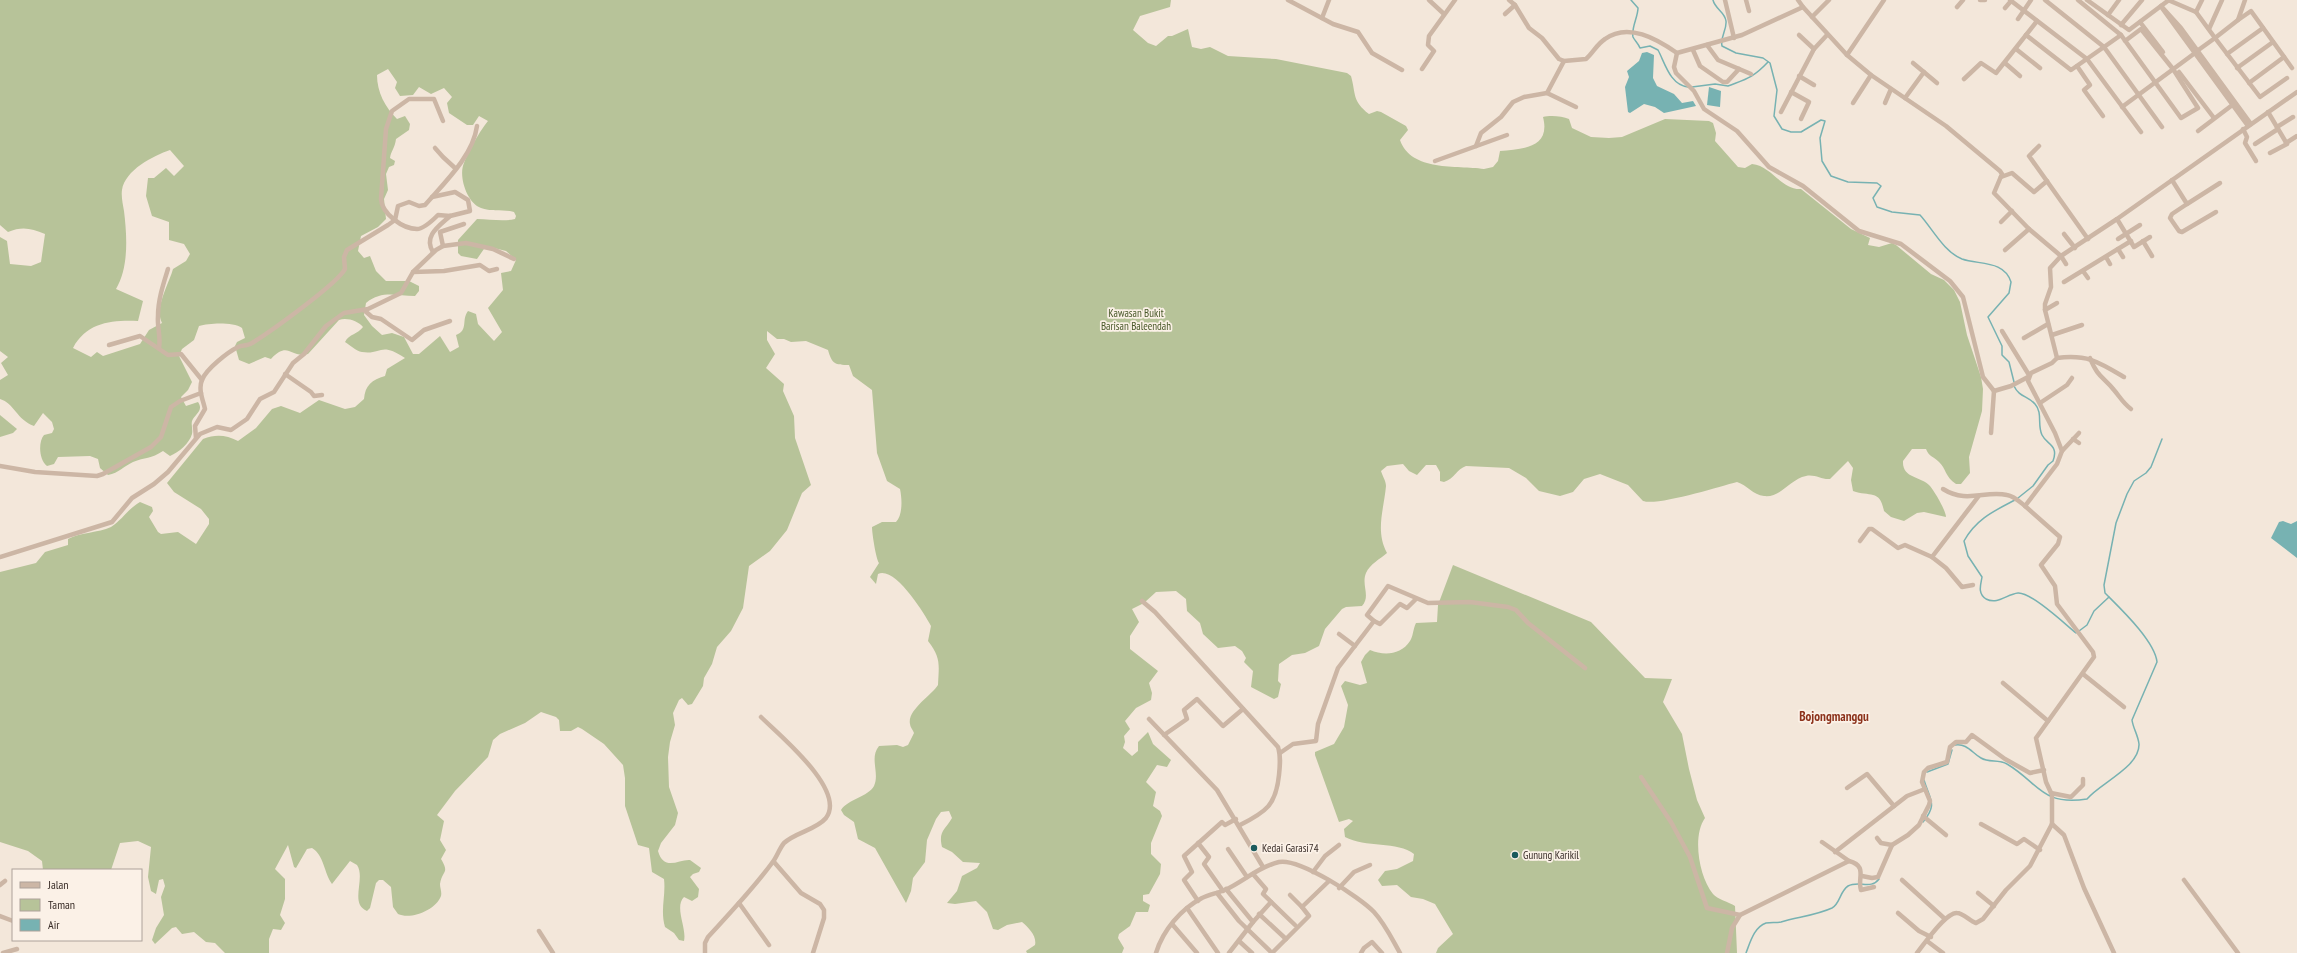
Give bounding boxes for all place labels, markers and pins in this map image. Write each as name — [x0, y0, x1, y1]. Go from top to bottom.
place label: Kedai Garasi74 — [1262, 841, 1319, 855]
marker: Kedai Garasi74 — [1249, 843, 1259, 853]
place label: Gunung Karikil — [1523, 848, 1579, 862]
marker: Gunung Karikil — [1510, 850, 1520, 860]

